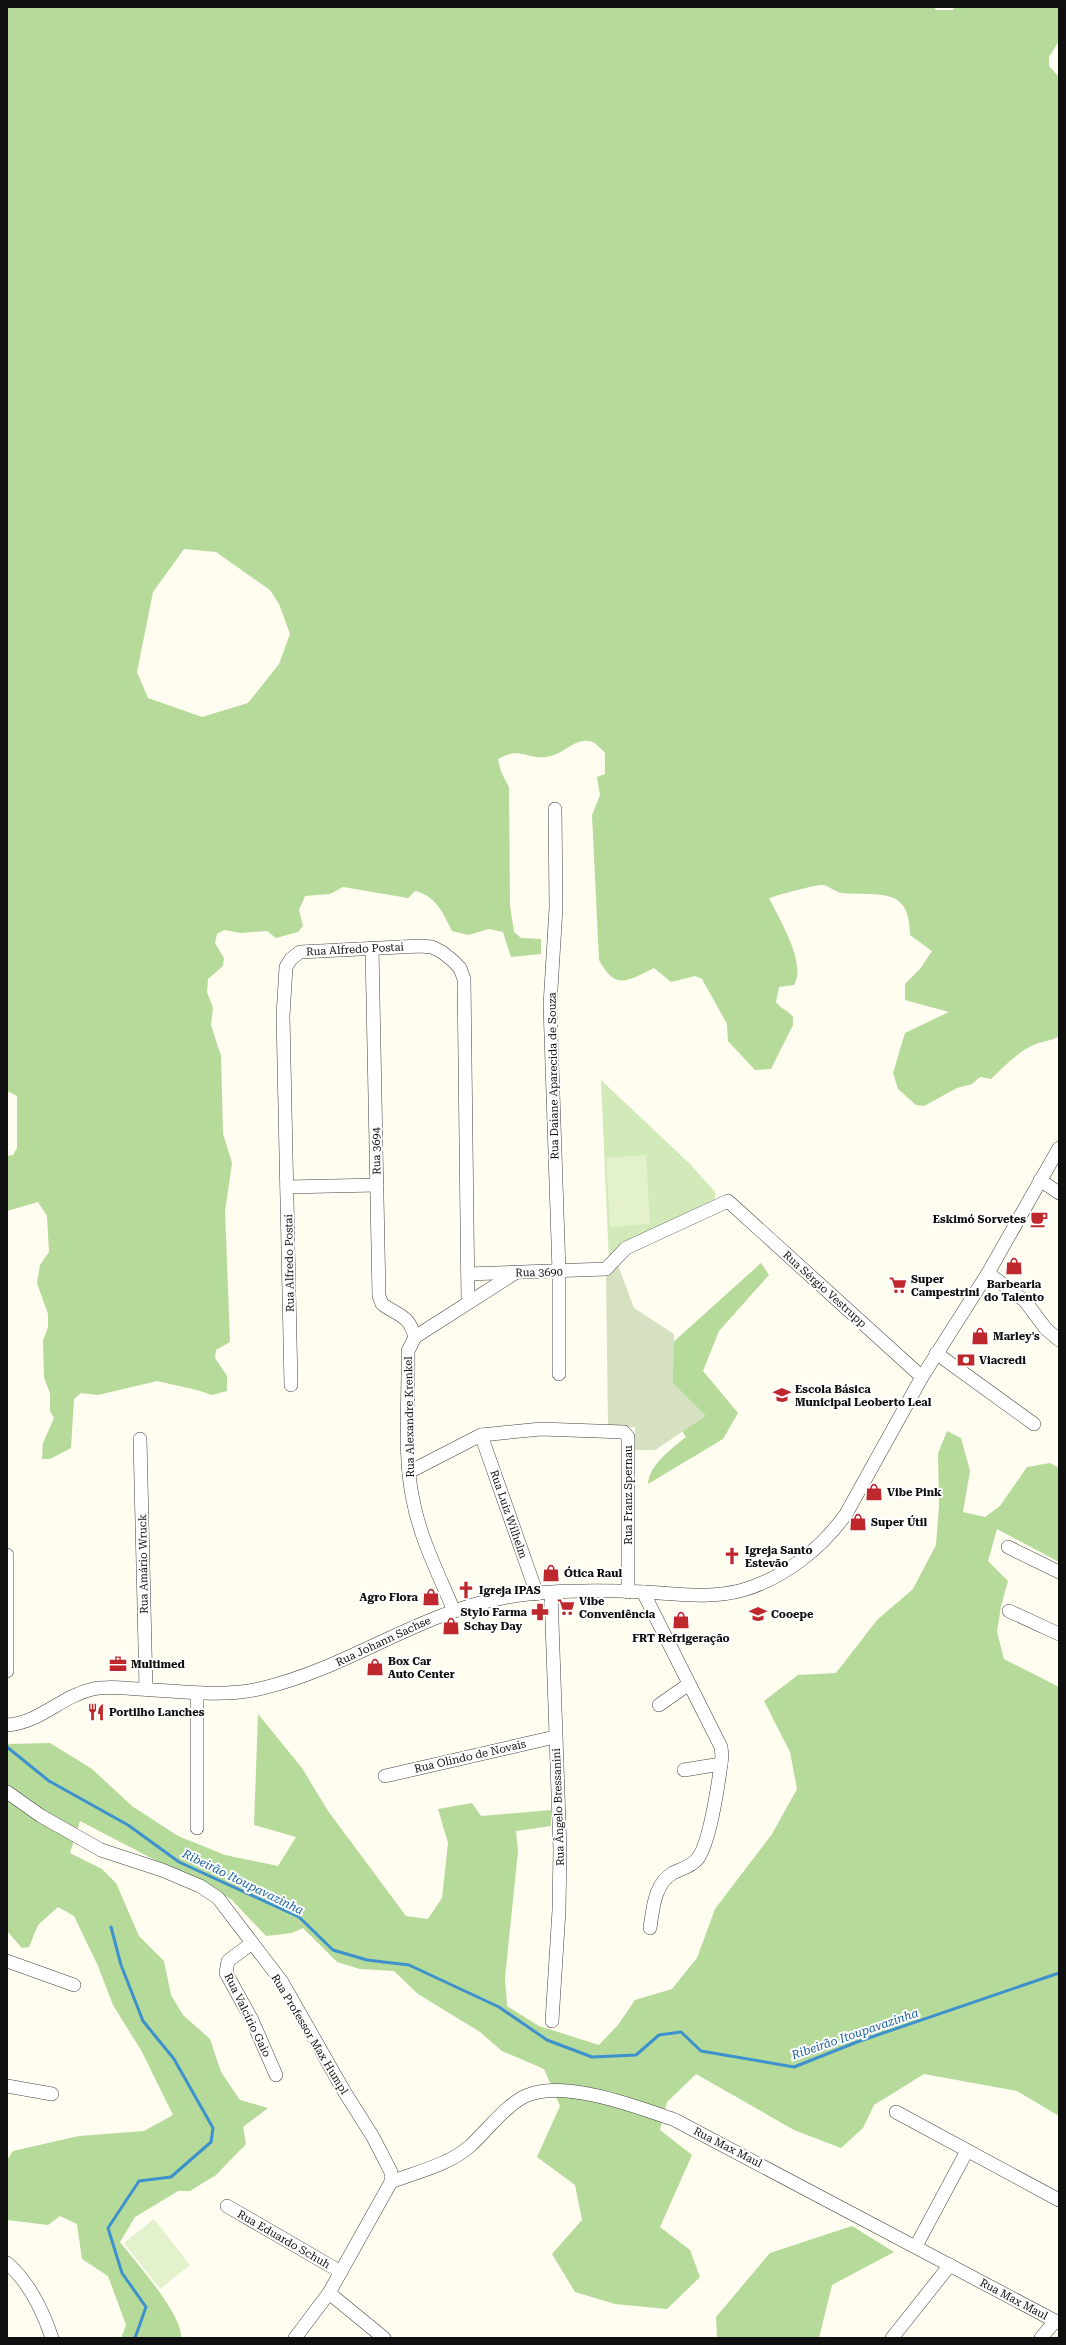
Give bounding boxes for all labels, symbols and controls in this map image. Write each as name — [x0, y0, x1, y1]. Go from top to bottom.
street label: Rua Alfredo Postai — [306, 940, 405, 959]
street label: Rua Daiane Aparecida de Souza — [546, 992, 561, 1160]
street label: Rua 3694 — [370, 1126, 383, 1175]
cafe icon: Eskimó Sorvetes — [1029, 1209, 1049, 1229]
street label: Rua Alfredo Postai — [282, 1213, 297, 1312]
place label: Eskimó Sorvetes — [933, 1213, 1026, 1226]
street label: Rua Sérgio Vestrupp — [780, 1248, 869, 1330]
shop icon: Barbearia do Talento — [1004, 1256, 1024, 1276]
street label: Rua 3690 — [515, 1266, 563, 1279]
place label: Super Campestrini — [911, 1273, 980, 1299]
supermarket icon: Super Campestrini — [888, 1275, 908, 1295]
place label: Barbearia do Talento — [984, 1278, 1044, 1304]
shop icon: Marley's — [970, 1326, 990, 1346]
place label: Marley's — [993, 1330, 1040, 1343]
bank icon: Viacredi — [956, 1350, 976, 1370]
place label: Viacredi — [979, 1354, 1026, 1367]
street label: Rua Alexandre Krenkel — [402, 1356, 417, 1478]
place label: Escola Básica Municipal Leoberto Leal — [795, 1383, 932, 1409]
school or university icon: Escola Básica Municipal Leoberto Leal — [772, 1385, 792, 1405]
street label: Rua Franz Spernau — [622, 1445, 635, 1545]
street label: Rua Luiz Wilhelm — [487, 1468, 530, 1560]
shop icon: Vibe Pink — [864, 1482, 884, 1502]
place label: Vibe Pink — [887, 1486, 942, 1499]
shop icon: Super Útil — [848, 1512, 868, 1532]
street label: Rua Amário Wruck — [136, 1514, 151, 1614]
place label: Super Útil — [871, 1515, 927, 1529]
place label: Igreja Santo Estevão — [745, 1544, 813, 1570]
church icon: Igreja Santo Estevão — [722, 1546, 742, 1566]
shop icon: Ótica Raul — [541, 1563, 561, 1583]
place label: Ótica Raul — [564, 1566, 622, 1580]
church icon: Igreja IPAS — [456, 1580, 476, 1600]
place label: Igreja IPAS — [479, 1584, 541, 1597]
shop icon: Agro Flora — [421, 1587, 441, 1607]
place label: Agro Flora — [359, 1591, 419, 1604]
place label: Vibe Conveniência — [579, 1595, 656, 1621]
supermarket icon: Vibe Conveniência — [556, 1597, 576, 1617]
pharmacy icon: Stylo Farma — [530, 1602, 550, 1622]
school or university icon: Cooepe — [748, 1604, 768, 1624]
place label: Stylo Farma — [461, 1606, 528, 1619]
place label: Cooepe — [771, 1608, 814, 1621]
shop icon: FRT Refrigeração — [671, 1610, 691, 1630]
street label: Rua Johann Sachse — [334, 1614, 433, 1669]
shop icon: Schay Day — [441, 1616, 461, 1636]
place label: Schay Day — [464, 1620, 522, 1633]
place label: FRT Refrigeração — [632, 1632, 730, 1645]
office icon: Multimed — [108, 1654, 128, 1674]
place label: Box Car Auto Center — [388, 1655, 455, 1681]
shop icon: Box Car Auto Center — [365, 1657, 385, 1677]
place label: Multimed — [131, 1658, 186, 1671]
restaurant icon: Portilho Lanches — [86, 1702, 106, 1722]
place label: Portilho Lanches — [109, 1706, 205, 1719]
street label: Rua Olindo de Novais — [413, 1737, 527, 1776]
street label: Rua Ângelo Bressanini — [549, 1747, 567, 1866]
water label: Ribeirão Itoupavazinha — [179, 1846, 306, 1917]
street label: Rua Valcírio Gaio — [222, 1971, 274, 2059]
street label: Rua Professor Max Humpl — [268, 1972, 351, 2097]
water label: Ribeirão Itoupavazinha — [789, 2006, 920, 2063]
street label: Rua Max Maul — [691, 2125, 765, 2171]
street label: Rua Eduardo Schuh — [235, 2208, 333, 2271]
street label: Rua Max Maul — [978, 2276, 1051, 2323]

